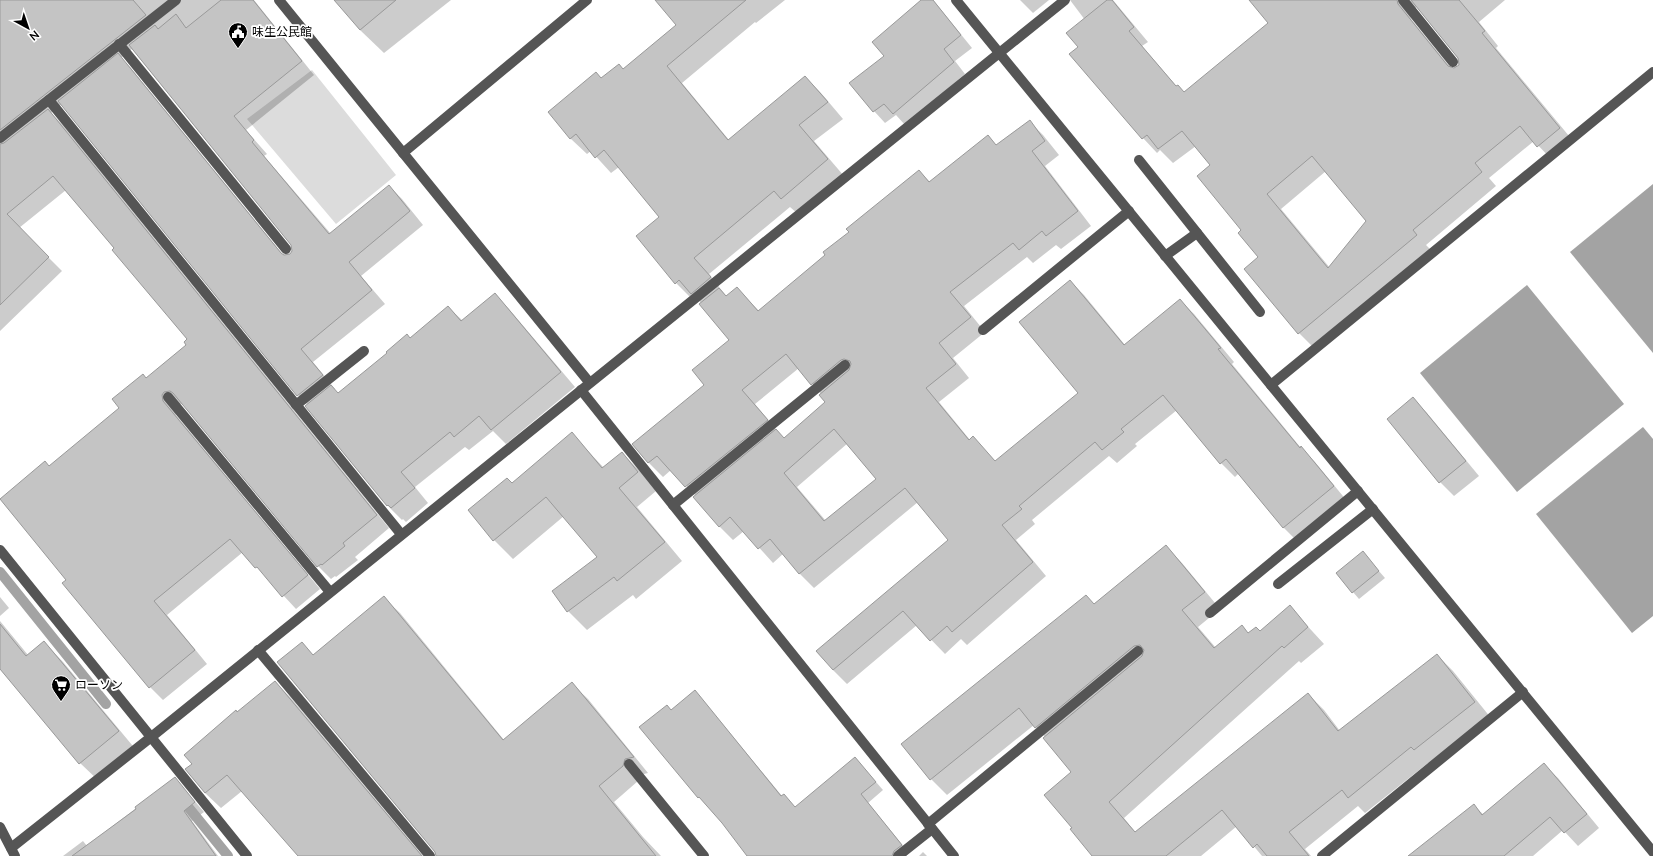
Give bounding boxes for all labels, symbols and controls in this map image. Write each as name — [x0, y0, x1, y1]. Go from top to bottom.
north arrow — [8, 8, 48, 48]
public building icon: 味生公民館 — [227, 21, 249, 49]
place label: 味生公民館 — [252, 24, 312, 39]
text: N — [27, 28, 42, 44]
supermarket icon: ローソン — [50, 674, 72, 702]
place label: ローソン — [75, 677, 123, 692]

